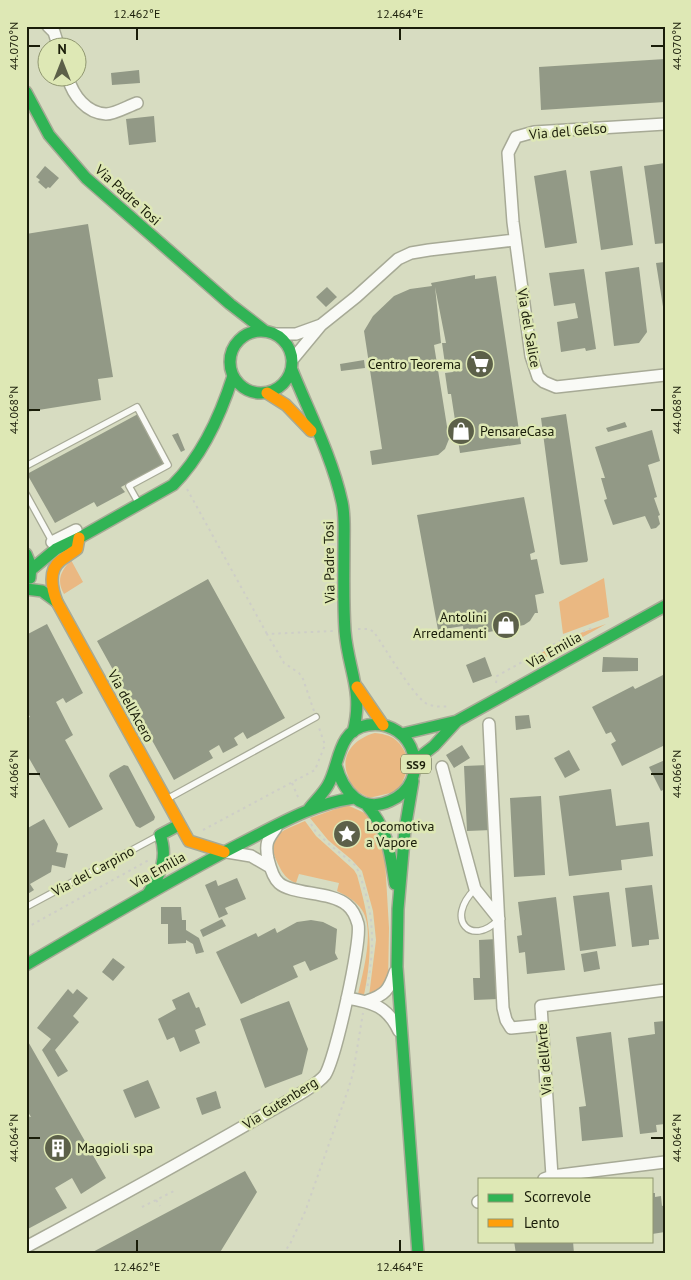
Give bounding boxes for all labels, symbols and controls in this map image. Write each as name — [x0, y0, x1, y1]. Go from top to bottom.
text: 12.462°E — [114, 6, 160, 21]
text: 12.464°E — [377, 6, 423, 21]
text: 44.070°N — [6, 22, 21, 70]
text: 44.070°N — [669, 22, 684, 70]
north arrow — [38, 38, 88, 88]
text: N — [57, 40, 67, 58]
street label: Via del Gelso — [527, 119, 608, 143]
street label: Via Padre Tosi — [91, 160, 165, 229]
street label: Via del Salice — [513, 286, 545, 369]
supermarket icon: Centro Teorema — [465, 349, 495, 379]
place label: Centro Teorema — [368, 355, 461, 373]
text: 44.068°N — [6, 386, 21, 434]
text: 44.068°N — [669, 386, 684, 434]
shop icon: PensareCasa — [446, 416, 476, 446]
place label: PensareCasa — [480, 422, 554, 440]
street label: Via Padre Tosi — [319, 521, 339, 604]
place label: Antolini Arredamenti — [413, 608, 487, 642]
shop icon: Antolini Arredamenti — [491, 610, 521, 640]
street label: Via Emilia — [523, 628, 585, 673]
street label: Via dell'Acero — [103, 666, 158, 745]
text: 44.066°N — [6, 750, 21, 798]
text: 44.066°N — [669, 750, 684, 798]
road number: SS9 — [401, 754, 431, 774]
place label: Locomotiva a Vapore — [366, 817, 435, 851]
place icon: Locomotiva a Vapore — [332, 819, 362, 849]
street label: Via del Carpino — [48, 842, 137, 901]
street label: Via Emilia — [127, 848, 189, 893]
street label: Via dell'Arte — [533, 1023, 556, 1096]
street label: Via Gutenberg — [238, 1073, 321, 1134]
text: 44.064°N — [6, 1114, 21, 1162]
text: 44.064°N — [669, 1114, 684, 1162]
building icon: Maggioli spa — [43, 1133, 73, 1163]
place label: Maggioli spa — [77, 1139, 153, 1157]
legend — [478, 1178, 654, 1242]
text: Scorrevole — [524, 1187, 591, 1206]
text: Lento — [524, 1213, 560, 1232]
text: 12.462°E — [114, 1259, 160, 1274]
text: 12.464°E — [377, 1259, 423, 1274]

